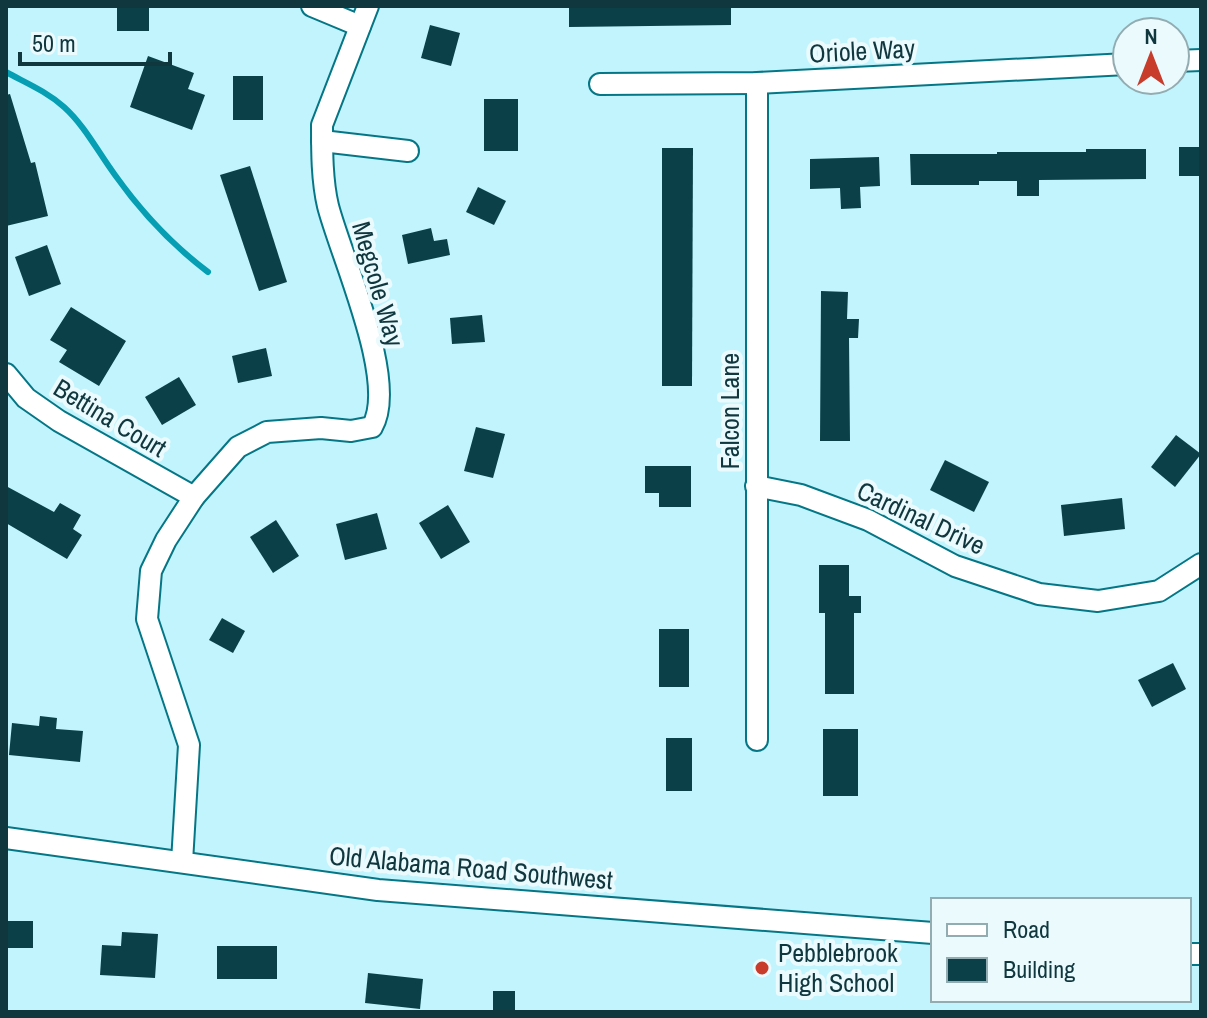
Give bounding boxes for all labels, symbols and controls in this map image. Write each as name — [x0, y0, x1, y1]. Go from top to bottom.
scale bar — [20, 16, 170, 66]
north arrow — [1111, 16, 1191, 96]
text: N — [1144, 21, 1158, 51]
text: 50 m — [32, 27, 76, 59]
street label: Oriole Way — [808, 30, 916, 71]
street label: Megcole Way — [344, 217, 413, 351]
street label: Falcon Lane — [712, 353, 747, 469]
street label: Bettina Court — [47, 370, 173, 465]
street label: Cardinal Drive — [852, 473, 991, 562]
street label: Old Alabama Road Southwest — [328, 838, 614, 897]
legend — [931, 898, 1191, 1002]
text: Road — [1003, 913, 1050, 945]
place label: Pebblebrook High School — [778, 935, 898, 1000]
text: Building — [1003, 953, 1075, 985]
marker: Pebblebrook High School — [753, 959, 771, 977]

